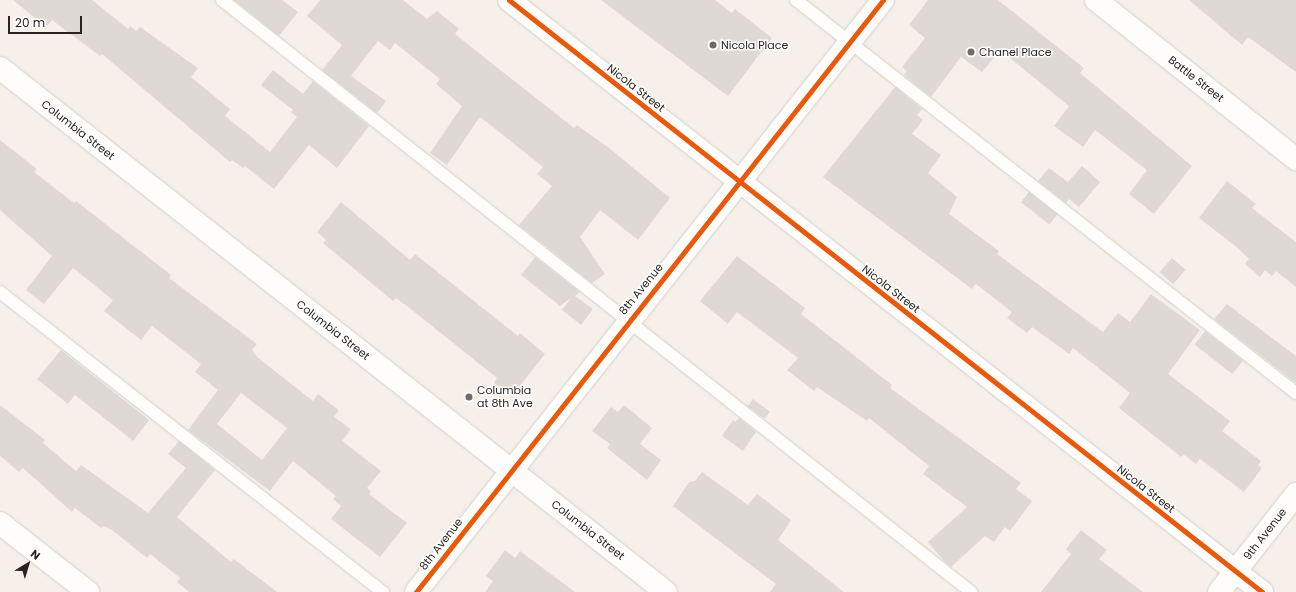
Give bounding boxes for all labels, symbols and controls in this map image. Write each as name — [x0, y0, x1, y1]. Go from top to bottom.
scale bar — [10, 8, 84, 34]
text: 20 m — [15, 14, 45, 31]
place label: Nicola Place — [721, 38, 788, 52]
marker: Nicola Place — [708, 40, 718, 50]
place label: Chanel Place — [979, 45, 1051, 59]
marker: Chanel Place — [966, 47, 976, 57]
street label: Battle Street — [1166, 53, 1226, 105]
street label: Nicola Street — [605, 61, 667, 115]
street label: Columbia Street — [39, 97, 117, 163]
street label: 8th Avenue — [616, 261, 666, 317]
street label: Nicola Street — [860, 262, 922, 316]
street label: Columbia Street — [294, 297, 372, 363]
place label: Columbia at 8th Ave — [477, 384, 533, 410]
marker: Columbia at 8th Ave — [464, 392, 474, 402]
street label: Nicola Street — [1115, 462, 1177, 516]
street label: Columbia Street — [549, 497, 627, 563]
street label: 9th Avenue — [1241, 505, 1289, 563]
street label: 8th Avenue — [417, 515, 465, 573]
north arrow — [8, 544, 48, 584]
text: N — [27, 546, 44, 563]

